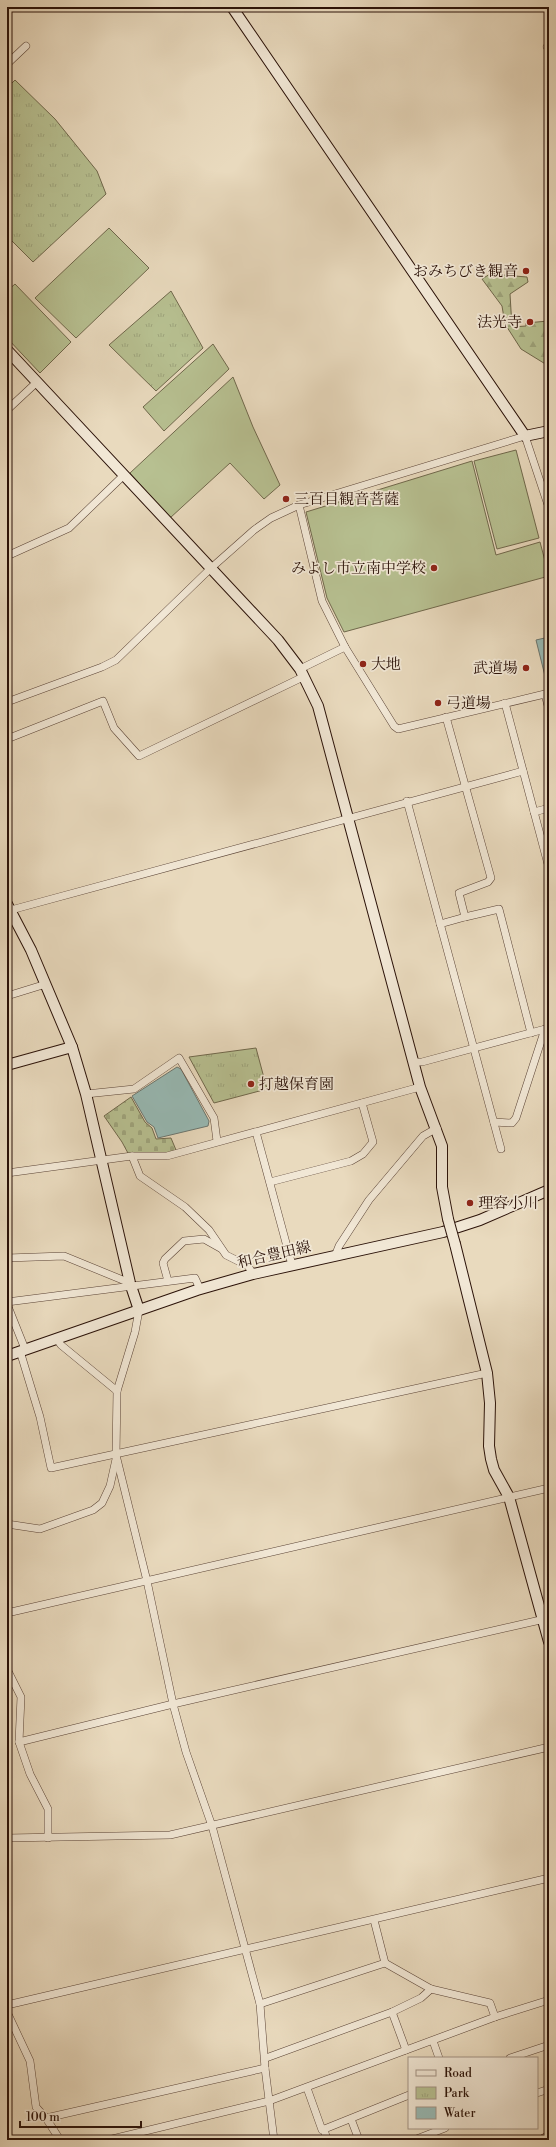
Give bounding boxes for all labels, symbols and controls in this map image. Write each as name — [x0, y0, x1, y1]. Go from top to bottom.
place label: おみちびき観音 — [413, 262, 518, 281]
marker: おみちびき観音 — [521, 266, 531, 276]
place label: 法光寺 — [477, 313, 522, 332]
marker: 法光寺 — [525, 317, 535, 327]
place label: 三百目観音菩薩 — [294, 490, 399, 509]
marker: 三百目観音菩薩 — [281, 494, 291, 504]
place label: みよし市立南中学校 — [291, 559, 426, 578]
marker: みよし市立南中学校 — [429, 563, 439, 573]
place label: 大地 — [371, 655, 401, 674]
marker: 大地 — [358, 659, 368, 669]
place label: 武道場 — [473, 659, 518, 678]
marker: 武道場 — [521, 663, 531, 673]
place label: 弓道場 — [446, 694, 491, 713]
marker: 弓道場 — [433, 698, 443, 708]
place label: 打越保育園 — [259, 1075, 334, 1094]
marker: 打越保育園 — [246, 1079, 256, 1089]
place label: 理容小川 — [478, 1194, 538, 1213]
marker: 理容小川 — [465, 1198, 475, 1208]
street label: 和合豊田線 — [235, 1237, 313, 1273]
legend — [408, 2057, 538, 2129]
text: Road — [444, 2066, 472, 2081]
text: Park — [444, 2086, 470, 2101]
scale bar — [20, 2103, 141, 2129]
text: Water — [443, 2106, 476, 2121]
text: 100 m — [26, 2110, 60, 2125]

